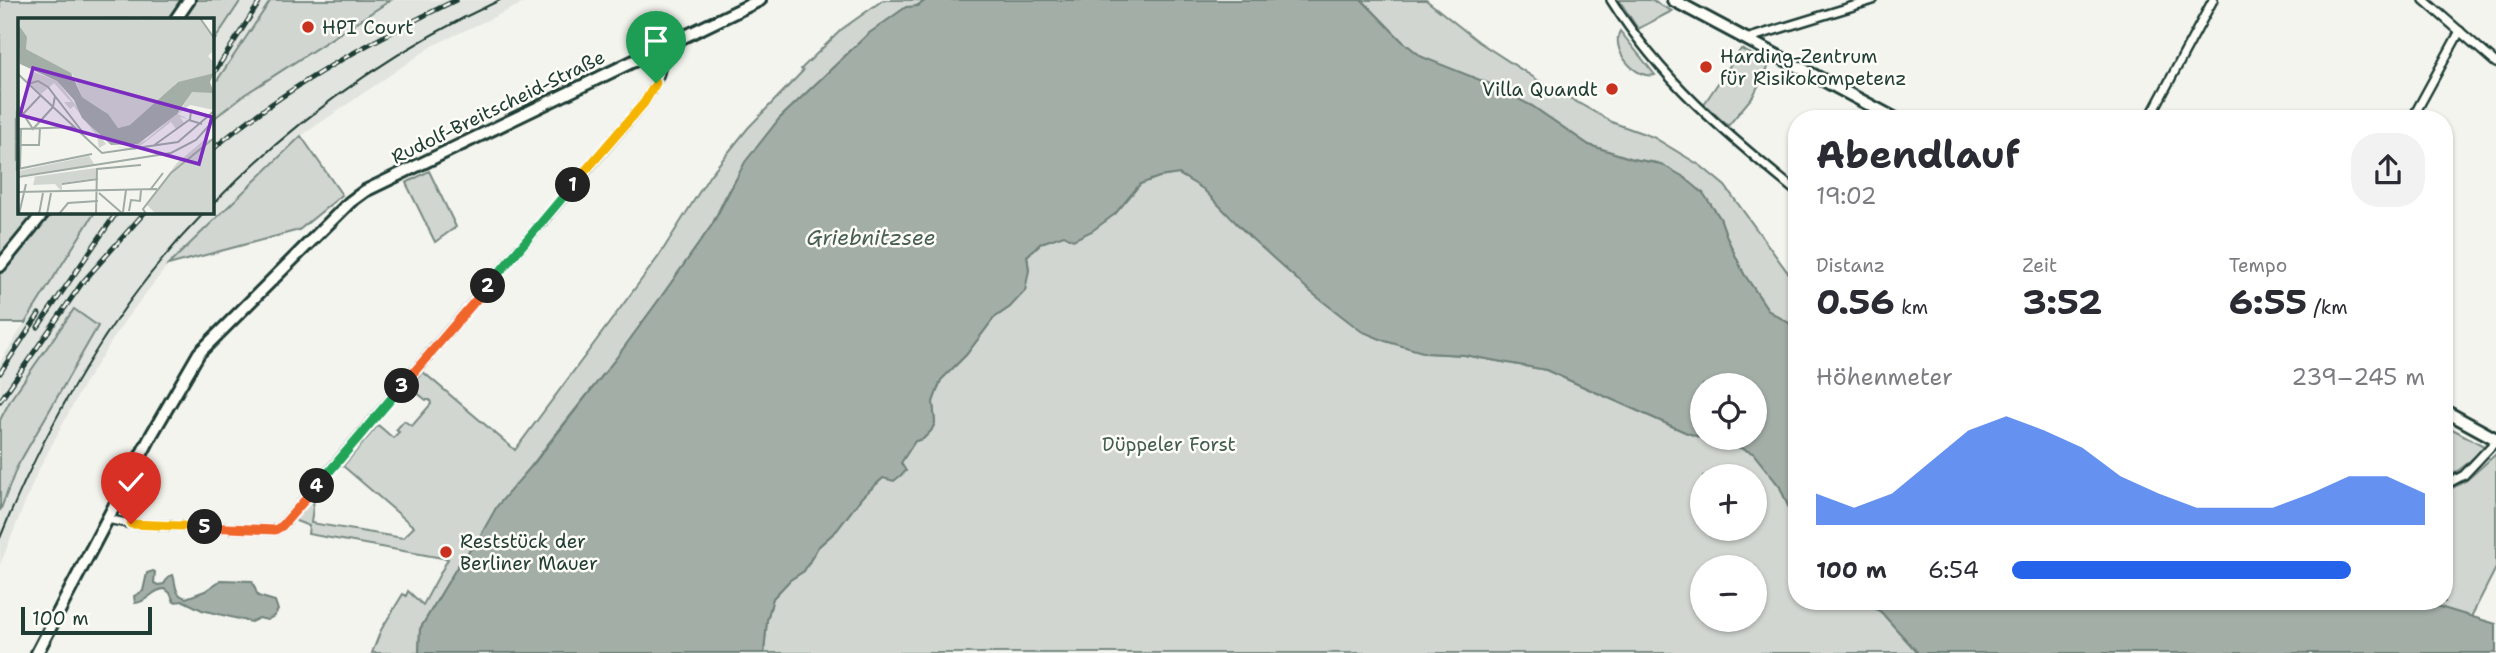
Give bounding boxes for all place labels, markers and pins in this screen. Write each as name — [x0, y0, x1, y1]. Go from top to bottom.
pin — [626, 11, 686, 83]
place label: HPI Court — [322, 15, 414, 40]
marker: HPI Court — [300, 19, 316, 35]
place label: Harding-Zentrum für Risikokompetenz — [1720, 44, 1907, 91]
marker: Harding-Zentrum für Risikokompetenz — [1698, 59, 1714, 75]
place label: Villa Quandt — [1482, 77, 1598, 102]
marker: Villa Quandt — [1604, 81, 1620, 97]
pin: 1 — [556, 168, 590, 202]
pin: 2 — [470, 268, 505, 304]
pin: 3 — [384, 368, 420, 404]
pin — [101, 452, 161, 524]
pin: 4 — [300, 468, 334, 504]
pin: 5 — [188, 510, 222, 544]
place label: Reststück der Berliner Mauer — [460, 529, 598, 576]
marker: Reststück der Berliner Mauer — [438, 544, 454, 560]

